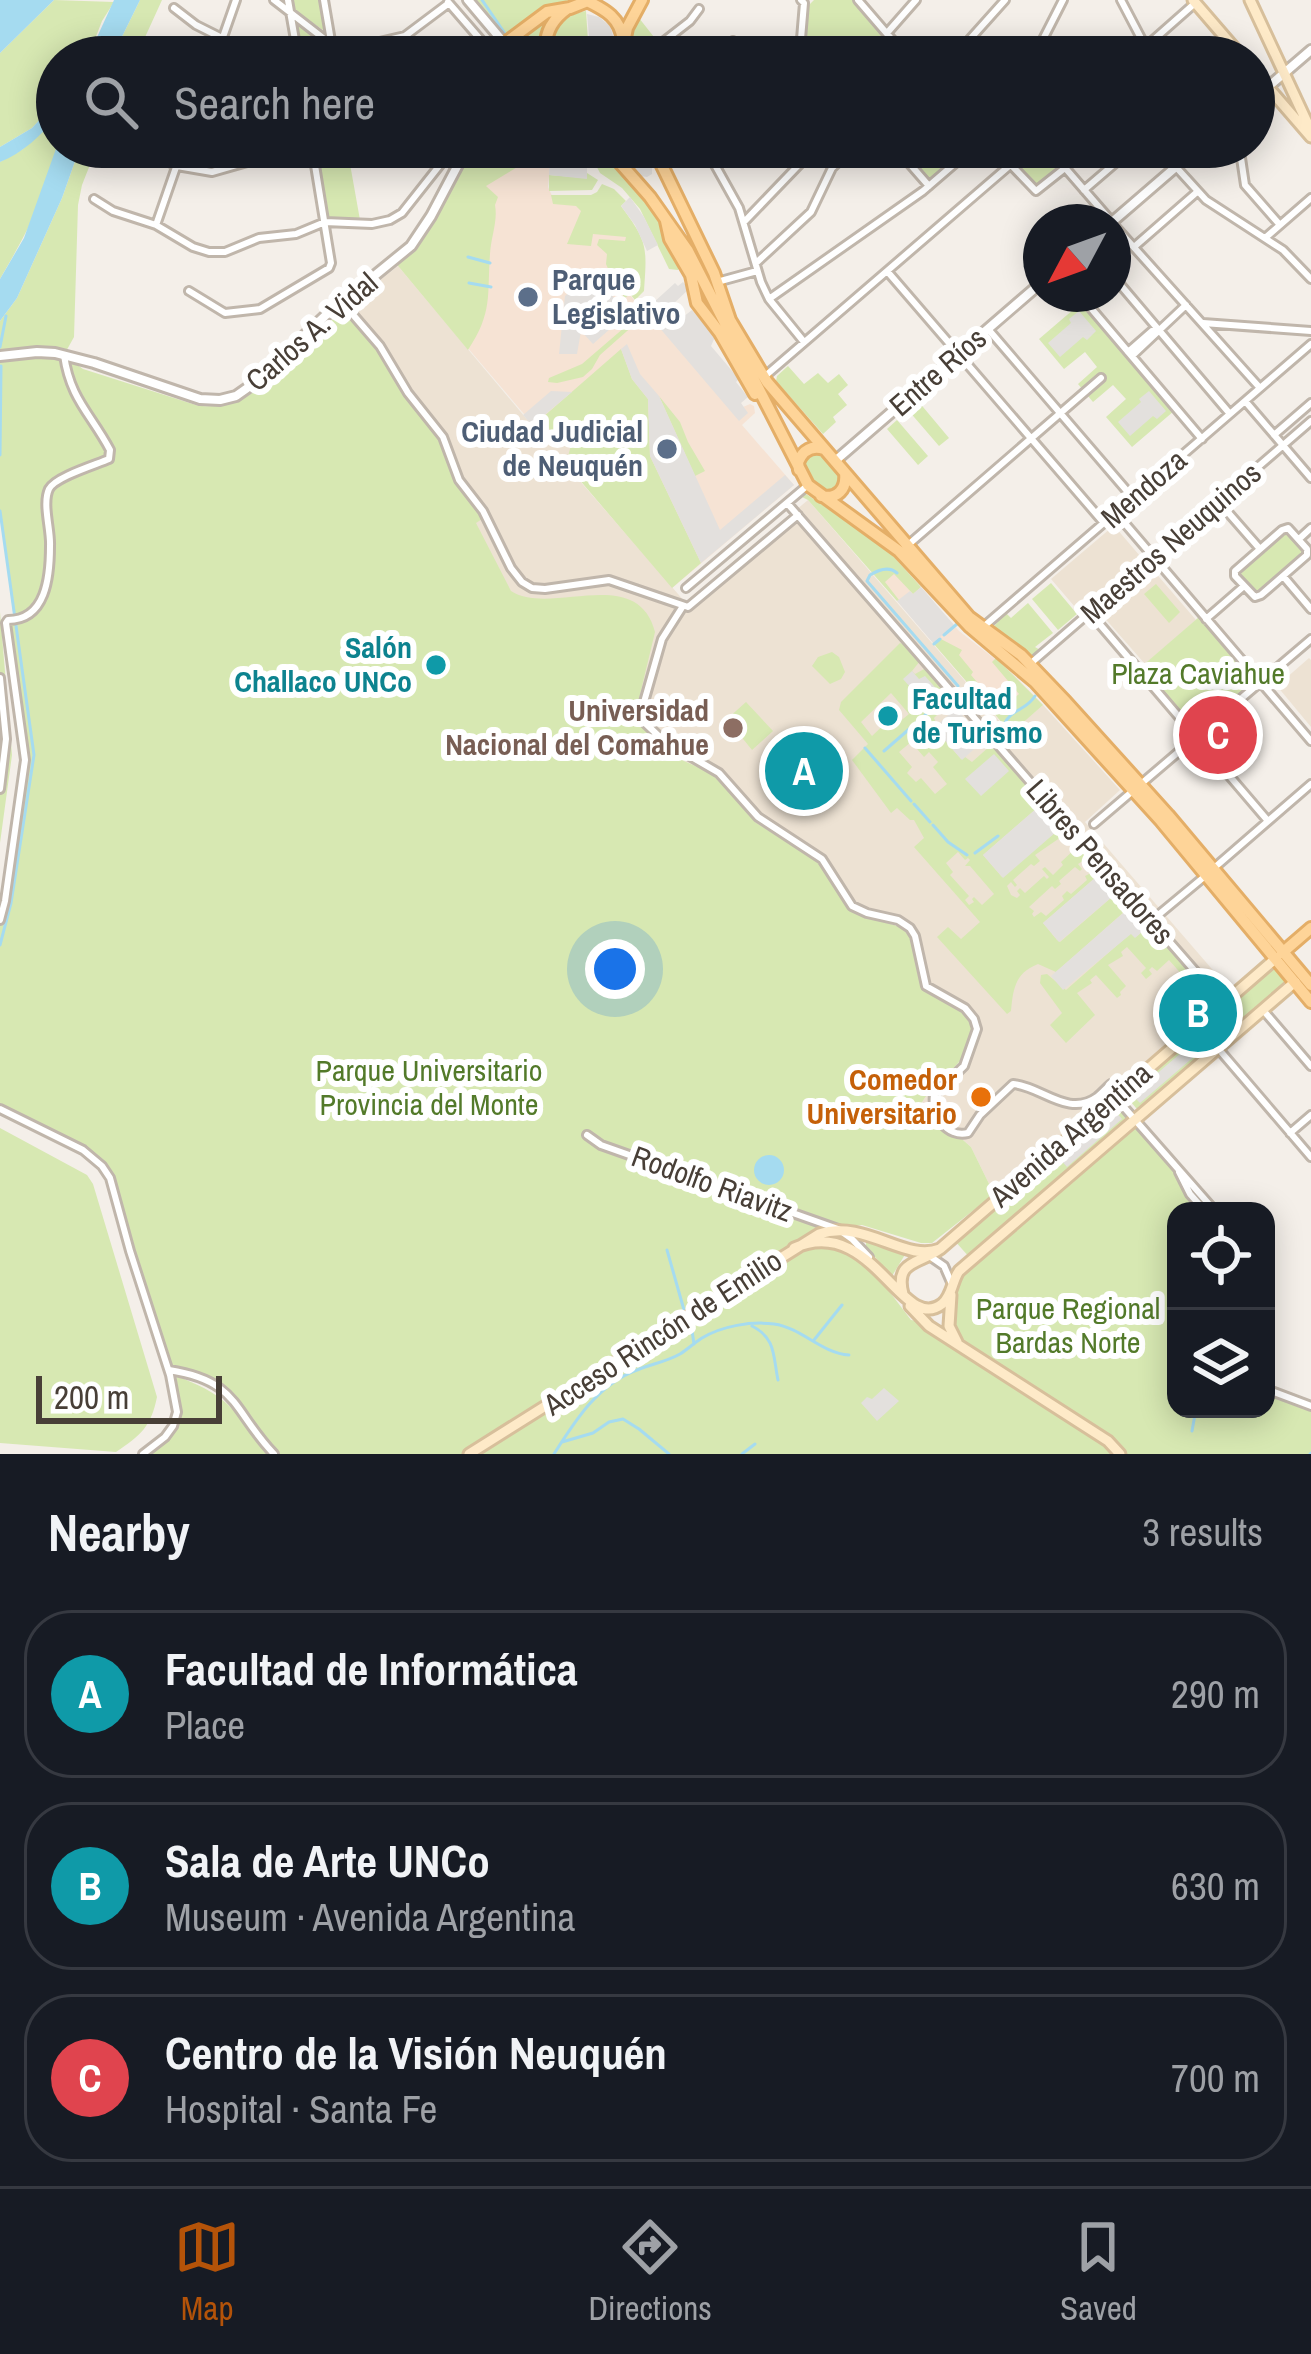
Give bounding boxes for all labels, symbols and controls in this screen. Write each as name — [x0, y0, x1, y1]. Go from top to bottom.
search box — [36, 36, 1275, 168]
icon: search — [78, 69, 144, 135]
text: Search here — [174, 72, 375, 133]
north arrow — [1023, 204, 1131, 312]
place label: Parque Legislativo — [552, 259, 681, 333]
street label: Carlos A. Vidal — [237, 263, 386, 400]
marker: Parque Legislativo — [515, 284, 541, 310]
street label: Entre Ríos — [880, 318, 994, 424]
place label: Ciudad Judicial de Neuquén — [461, 411, 643, 485]
marker: Ciudad Judicial de Neuquén — [654, 436, 680, 462]
street label: Mendoza — [1092, 440, 1195, 537]
street label: Maestros Neuquinos — [1072, 453, 1269, 632]
place label: Salón Challaco UNCo — [234, 627, 412, 701]
marker: Salón Challaco UNCo — [423, 652, 449, 678]
park label: Plaza Caviahue — [1111, 653, 1285, 693]
place label: Facultad de Turismo — [912, 678, 1043, 752]
place label: Universidad Nacional del Comahue — [445, 690, 709, 764]
pin: C — [1179, 690, 1257, 780]
marker: Facultad de Turismo — [875, 703, 901, 729]
marker: Universidad Nacional del Comahue — [720, 715, 746, 741]
pin: A — [765, 726, 843, 816]
street label: Libres Pensadores — [1018, 770, 1184, 952]
your location — [585, 939, 645, 999]
pin: B — [1159, 968, 1237, 1058]
park label: Parque Universitario Provincia del Monte — [316, 1050, 542, 1124]
street label: Avenida Argentina — [980, 1053, 1160, 1216]
place label: Comedor Universitario — [807, 1059, 957, 1133]
marker: Comedor Universitario — [968, 1084, 994, 1110]
street label: Rodolfo Riavitz — [626, 1136, 798, 1231]
map controls — [1167, 1202, 1275, 1418]
button: locate — [1167, 1202, 1275, 1310]
street label: Acceso Rincón de Emilio — [535, 1240, 789, 1425]
park label: Parque Regional Bardas Norte — [976, 1288, 1160, 1362]
button: layers — [1167, 1310, 1275, 1418]
scale bar — [36, 1370, 222, 1423]
text: 200 m — [54, 1375, 129, 1419]
text: Nearby — [48, 1498, 190, 1567]
text: 3 results — [1142, 1506, 1263, 1558]
text: Facultad de Informática — [165, 1638, 577, 1699]
text: A — [78, 1668, 102, 1720]
text: 290 m — [1171, 1668, 1260, 1720]
text: Place — [165, 1699, 245, 1751]
text: Sala de Arte UNCo — [165, 1830, 490, 1891]
text: B — [78, 1860, 102, 1912]
text: 630 m — [1171, 1860, 1260, 1912]
text: Museum · Avenida Argentina — [165, 1891, 575, 1943]
text: Centro de la Visión Neuquén — [165, 2022, 667, 2083]
text: C — [78, 2052, 102, 2104]
text: 700 m — [1171, 2052, 1260, 2104]
text: Hospital · Santa Fe — [165, 2083, 437, 2135]
tab: Map — [174, 2214, 240, 2330]
tab: Directions — [588, 2214, 712, 2330]
tab: Saved — [1060, 2214, 1137, 2330]

